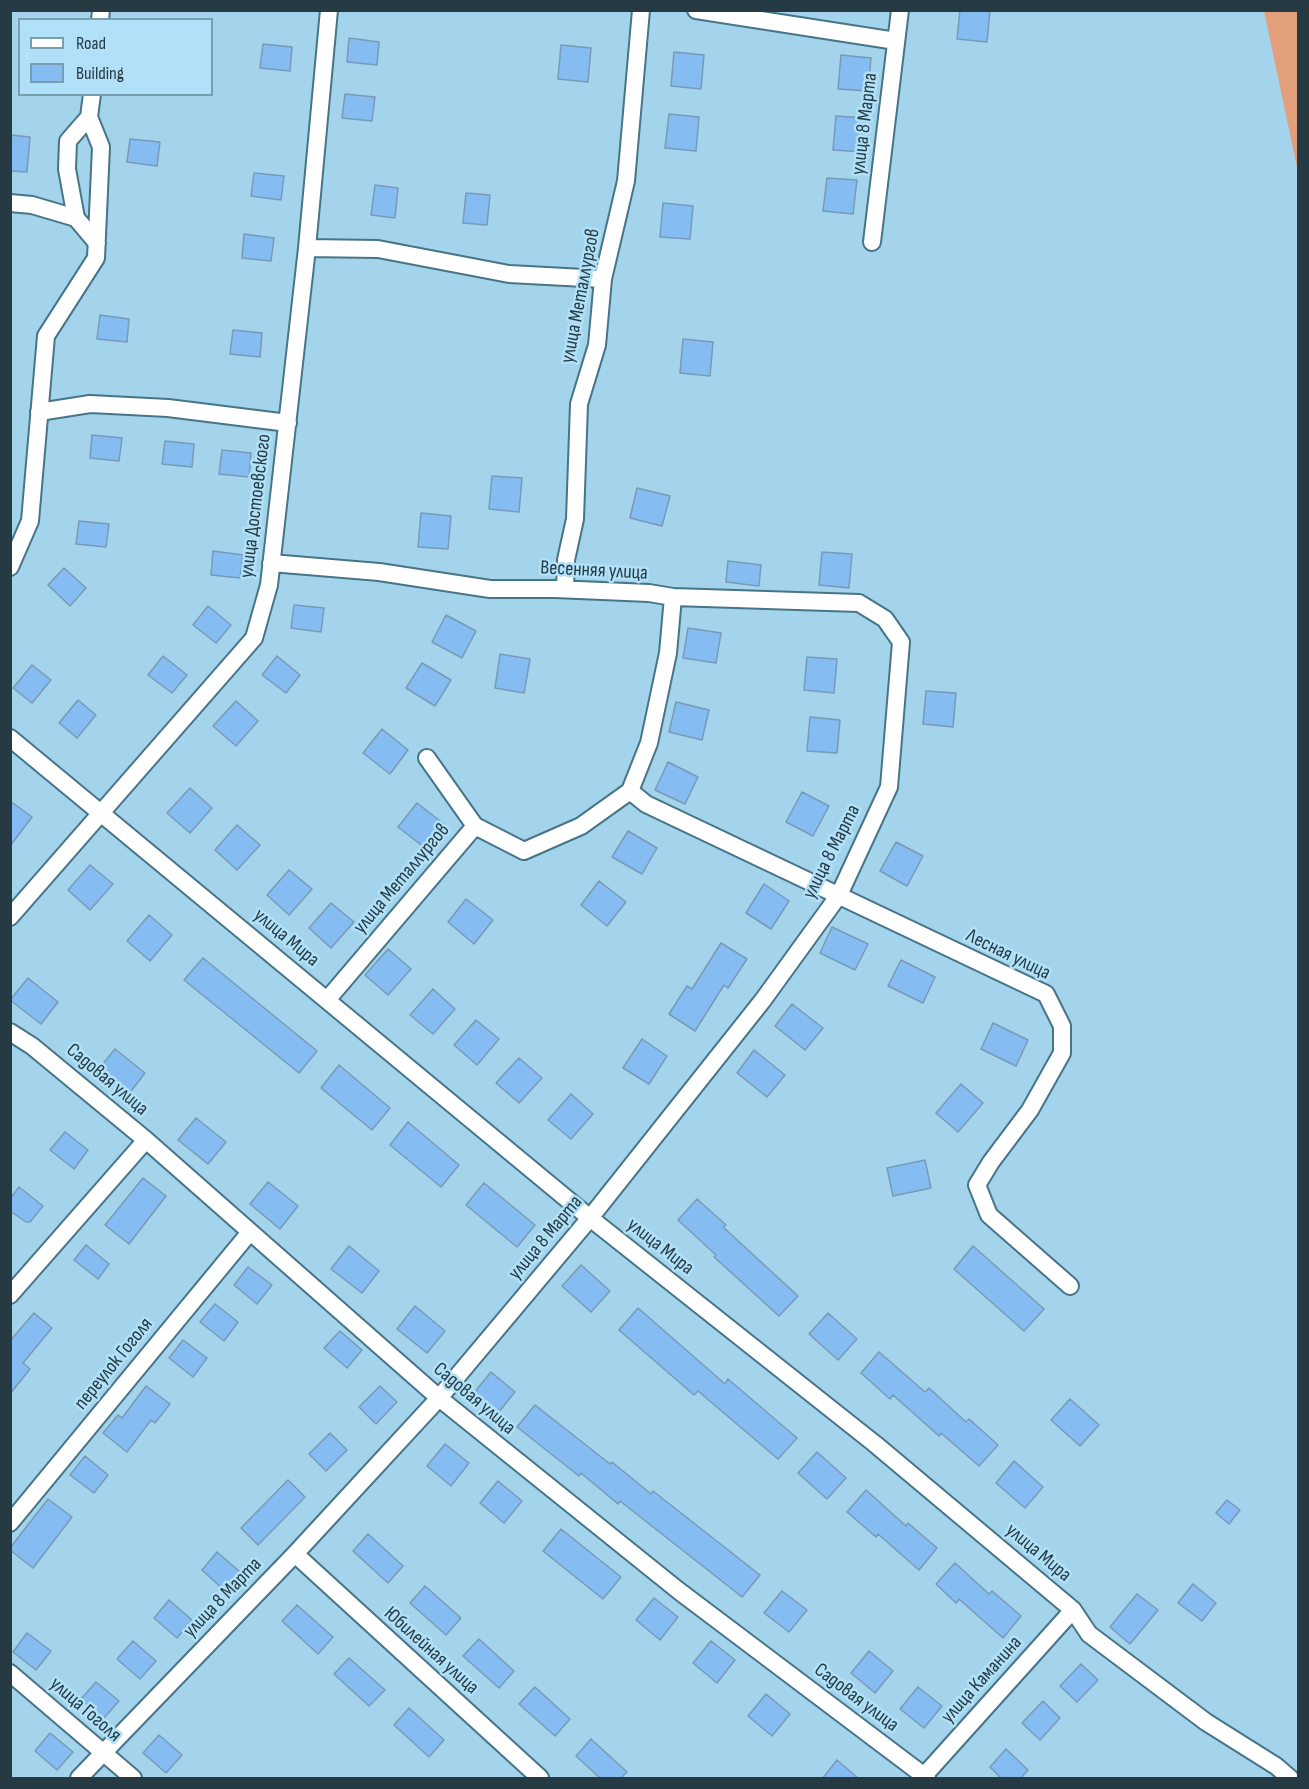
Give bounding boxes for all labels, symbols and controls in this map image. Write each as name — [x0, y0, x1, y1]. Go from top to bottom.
legend — [18, 18, 213, 96]
text: Road — [76, 33, 106, 54]
text: Building — [76, 63, 124, 84]
street label: улица 8 Марта — [847, 72, 883, 176]
street label: улица Металлургов — [556, 227, 606, 365]
street label: улица Достоевского — [235, 433, 277, 579]
street label: Весенняя улица — [540, 556, 648, 586]
street label: улица 8 Марта — [798, 801, 866, 903]
street label: улица Металлургов — [349, 819, 455, 939]
street label: улица Мира — [248, 904, 324, 972]
street label: Лесная улица — [962, 924, 1054, 986]
street label: Садовая улица — [61, 1039, 153, 1121]
street label: улица 8 Марта — [504, 1191, 588, 1285]
street label: улица Мира — [622, 1213, 698, 1281]
street label: переулок Гоголя — [70, 1313, 158, 1415]
street label: Садовая улица — [428, 1358, 520, 1440]
street label: улица Мира — [1000, 1519, 1076, 1587]
street label: улица 8 Марта — [179, 1553, 267, 1643]
street label: Юбилейная улица — [379, 1602, 483, 1700]
street label: улица Каманина — [937, 1631, 1027, 1729]
street label: Садовая улица — [809, 1658, 903, 1738]
street label: улица Гоголя — [44, 1672, 126, 1748]

